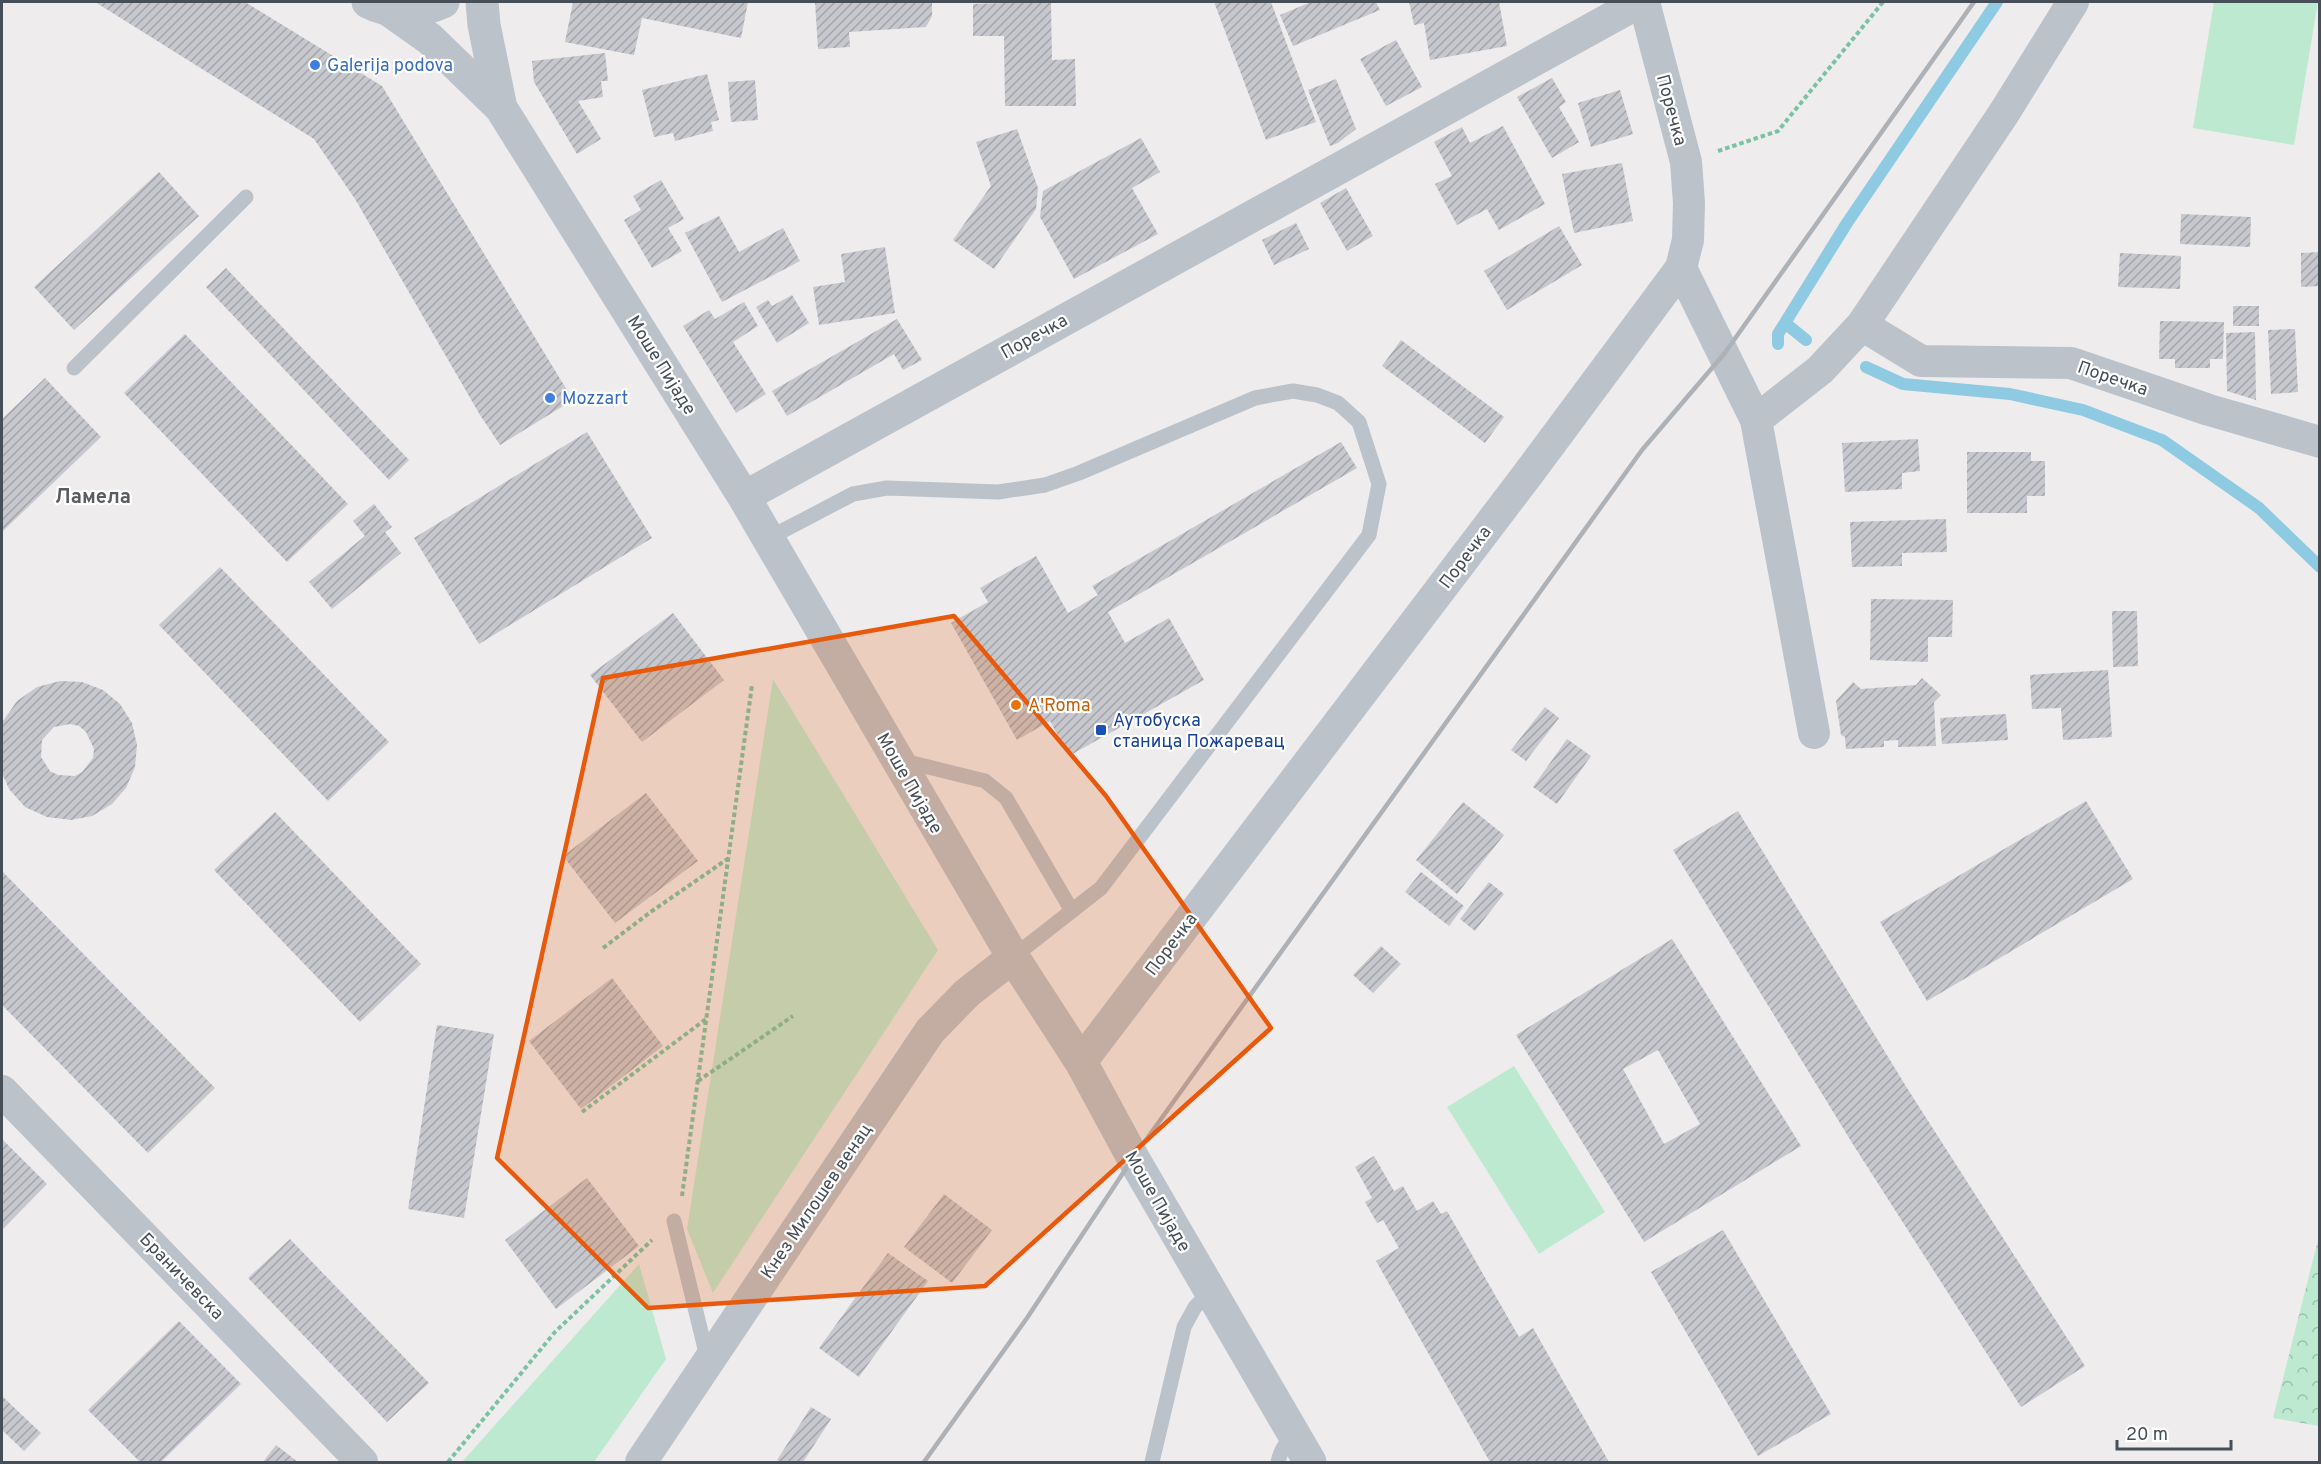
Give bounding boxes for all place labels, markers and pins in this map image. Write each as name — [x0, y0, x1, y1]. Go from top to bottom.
place label: Galerija podova — [327, 55, 453, 78]
marker: Galerija podova — [308, 58, 322, 72]
place label: Mozzart — [562, 388, 628, 411]
marker: Mozzart — [543, 391, 557, 405]
place label: A'Roma — [1028, 695, 1090, 718]
marker: A'Roma — [1009, 698, 1023, 712]
place label: Аутобуска станица Пожаревац — [1113, 710, 1285, 754]
marker: Аутобуска станица Пожаревац — [1094, 723, 1108, 737]

